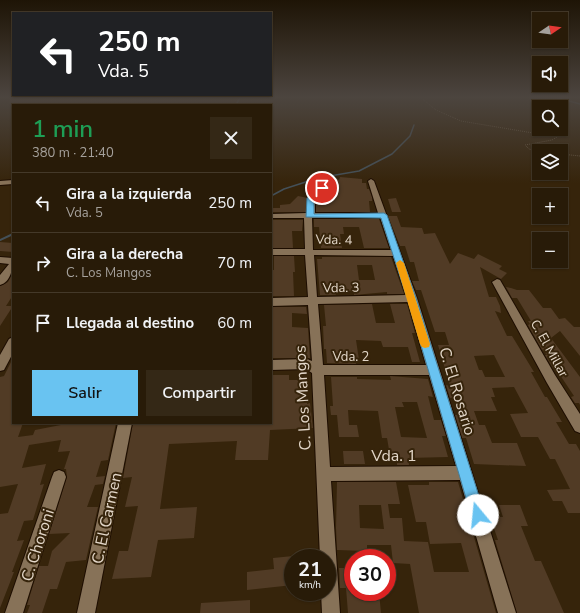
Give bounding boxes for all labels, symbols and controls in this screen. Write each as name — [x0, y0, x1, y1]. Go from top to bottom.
north arrow — [532, 12, 568, 48]
map controls — [532, 12, 568, 268]
text: 250 m — [98, 23, 181, 61]
icon: left — [32, 28, 84, 80]
button: sound — [532, 56, 568, 92]
text: Vda. 5 — [98, 59, 149, 83]
button: search — [532, 100, 568, 136]
text: 1 min — [32, 113, 93, 145]
button: close — [210, 117, 252, 159]
text: 380 m · 21:40 — [32, 144, 114, 162]
button: layers — [532, 144, 568, 180]
pin — [305, 171, 339, 205]
icon: arrive — [311, 177, 333, 199]
text: Gira a la izquierda — [66, 184, 192, 204]
button: + — [532, 188, 568, 224]
icon: left — [32, 192, 54, 214]
text: 250 m — [208, 193, 252, 213]
text: Vda. 5 — [66, 204, 103, 222]
street label: Vda. 4 — [314, 231, 353, 249]
button: − — [532, 232, 568, 268]
text: Gira a la derecha — [66, 244, 183, 264]
icon: right — [32, 252, 54, 274]
text: 70 m — [217, 253, 252, 273]
text: C. Los Mangos — [66, 264, 152, 282]
street label: Vda. 3 — [321, 279, 360, 297]
icon: arrive — [32, 312, 54, 334]
text: Llegada al destino — [66, 313, 194, 333]
text: 60 m — [217, 313, 252, 333]
street label: C. El Millar — [526, 316, 573, 381]
street label: C. Los Mangos — [289, 345, 317, 451]
street label: C. El Rosario — [433, 345, 481, 438]
street label: Vda. 2 — [332, 348, 369, 366]
button: Salir — [32, 370, 138, 416]
button: Compartir — [146, 370, 252, 416]
street label: Vda. 1 — [370, 445, 417, 467]
street label: C. El Carmen — [87, 470, 127, 566]
position arrow — [457, 494, 499, 536]
street label: C. Choroni — [16, 506, 60, 584]
speed limit sign: 30 — [344, 549, 396, 601]
text: 21 — [298, 556, 322, 583]
text: km/h — [299, 578, 321, 592]

